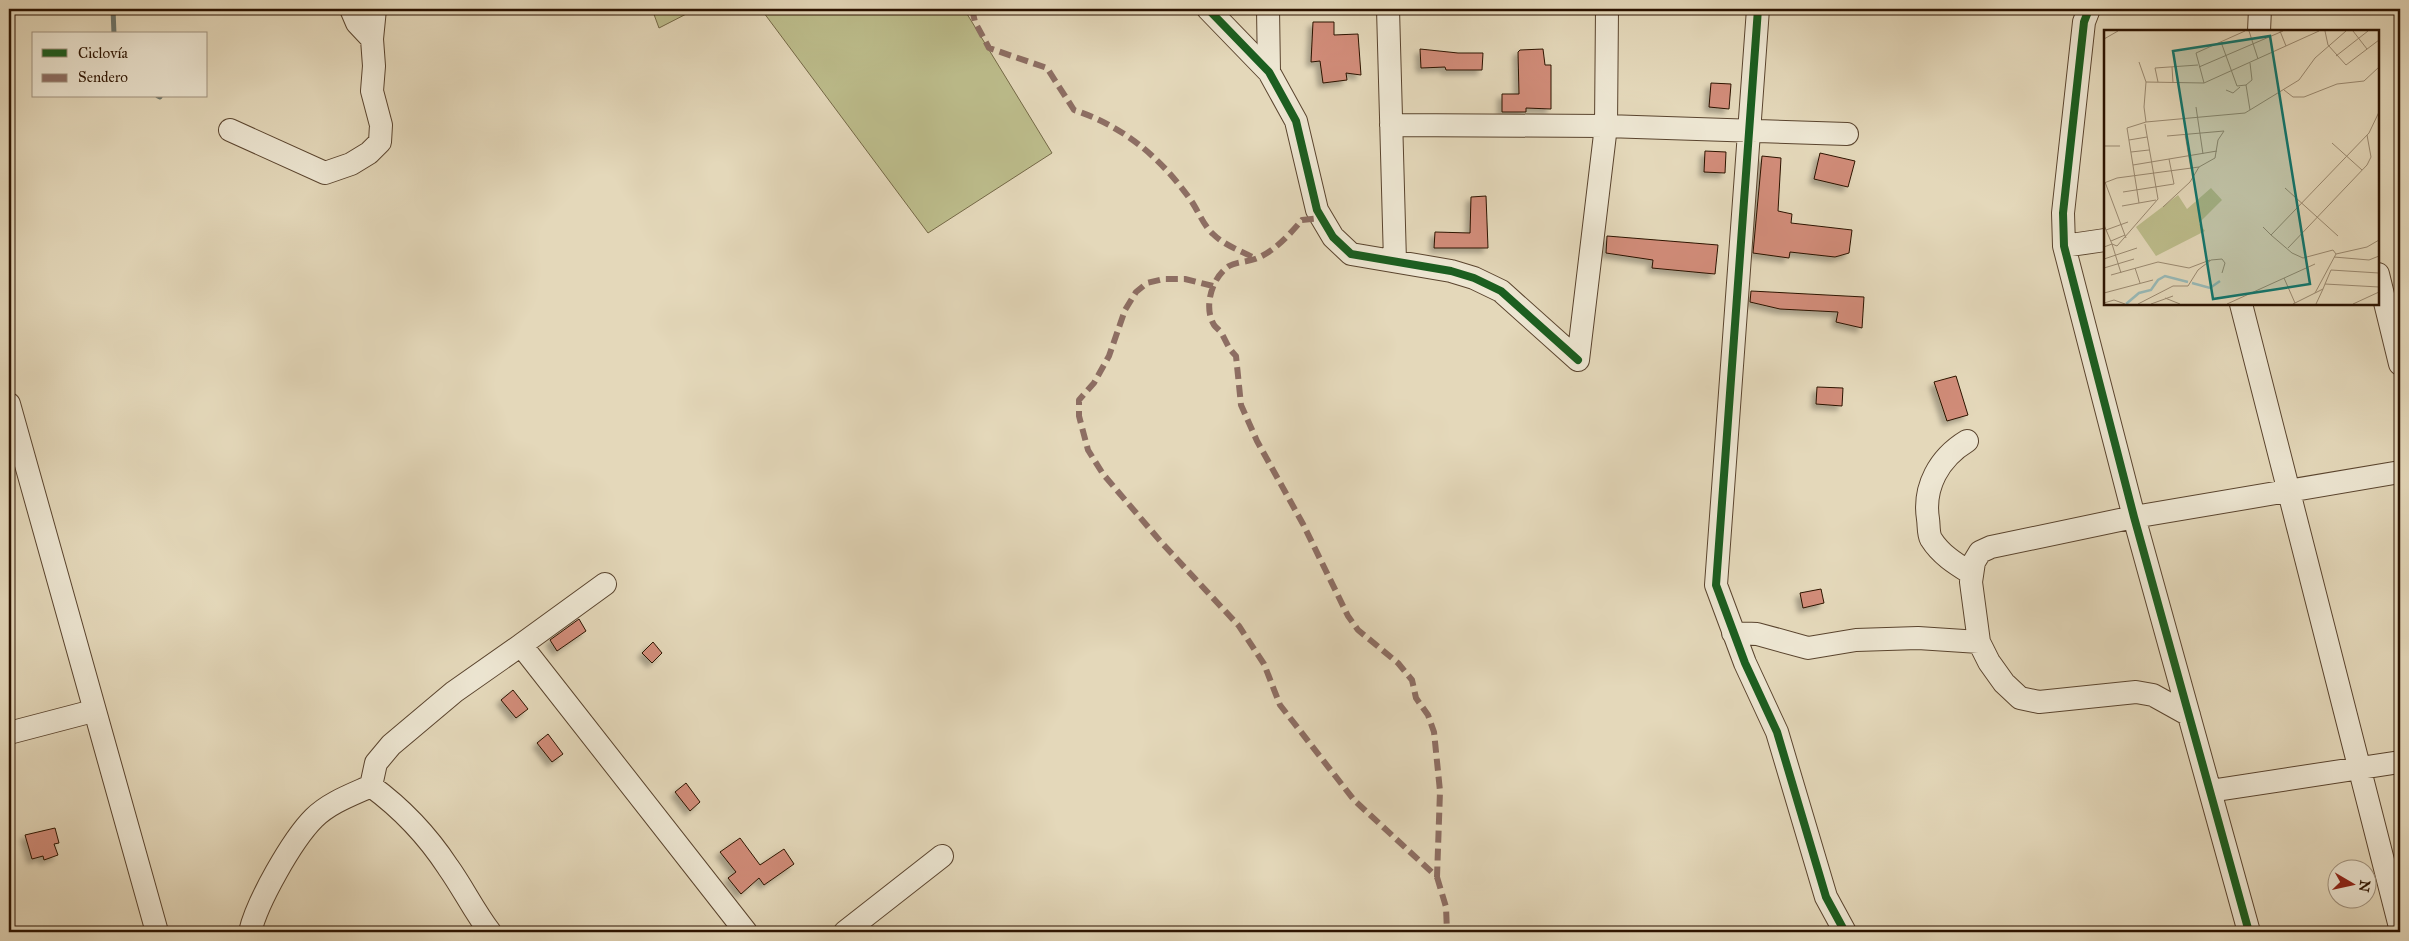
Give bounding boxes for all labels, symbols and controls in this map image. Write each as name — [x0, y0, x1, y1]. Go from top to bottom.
inset map — [2104, 30, 2379, 305]
legend — [32, 32, 208, 98]
text: Ciclovía — [78, 44, 129, 62]
text: Sendero — [78, 68, 128, 86]
north arrow — [2326, 858, 2376, 908]
text: N — [2355, 879, 2374, 893]

